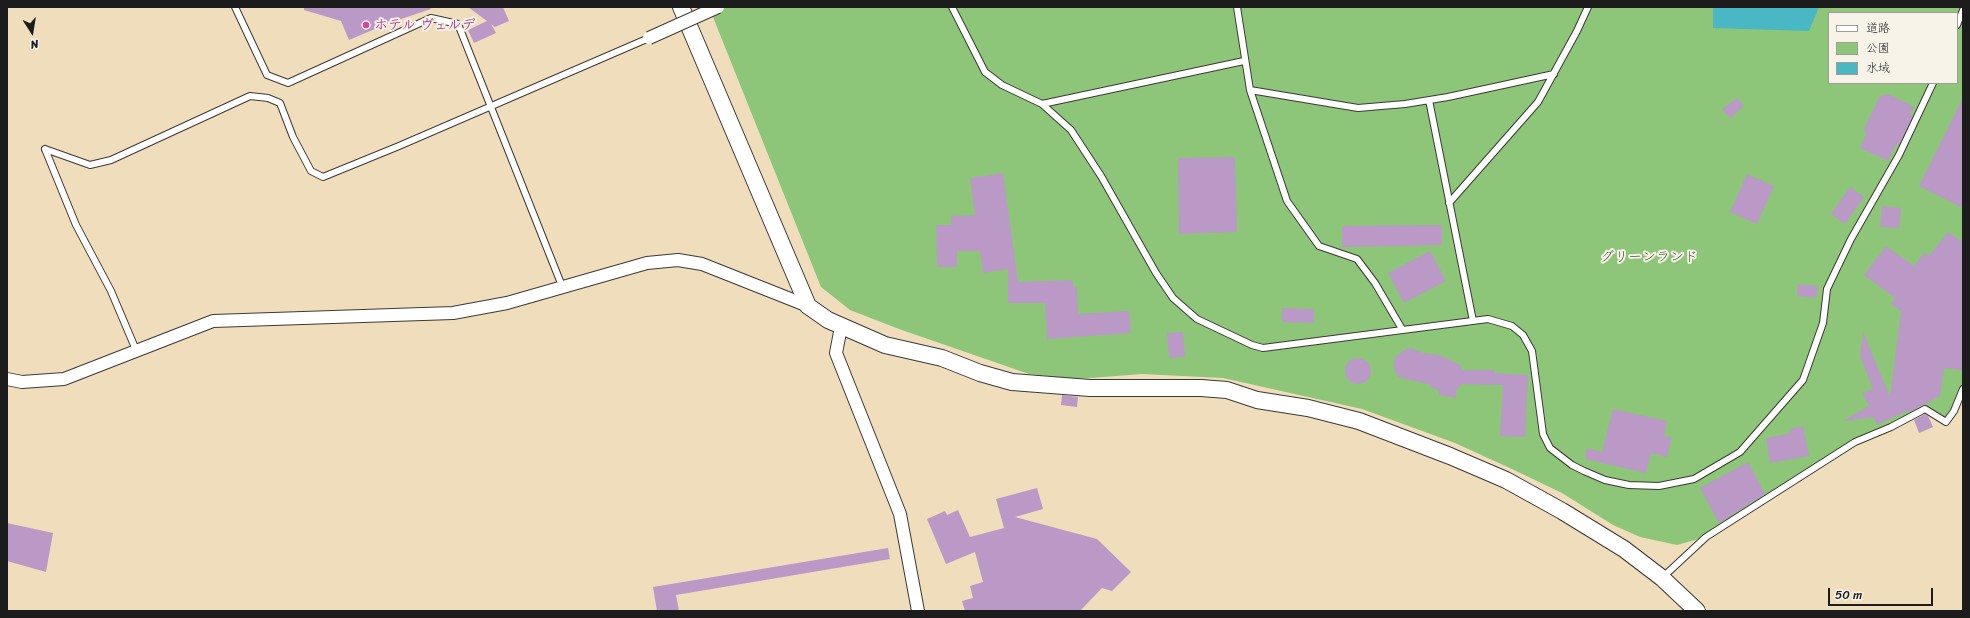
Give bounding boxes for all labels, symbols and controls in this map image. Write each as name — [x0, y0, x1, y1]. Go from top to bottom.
north arrow — [12, 12, 52, 52]
legend — [1828, 12, 1958, 84]
place label: ホテル ヴェルデ — [374, 17, 476, 33]
text: 道路 — [1866, 17, 1890, 39]
marker: ホテル ヴェルデ — [361, 20, 371, 30]
text: N — [29, 34, 40, 54]
text: 公園 — [1866, 37, 1890, 59]
text: 水域 — [1866, 57, 1890, 79]
park label: グリーンランド — [1600, 249, 1698, 265]
scale bar — [1830, 580, 1935, 606]
text: 50 m — [1835, 584, 1862, 606]

